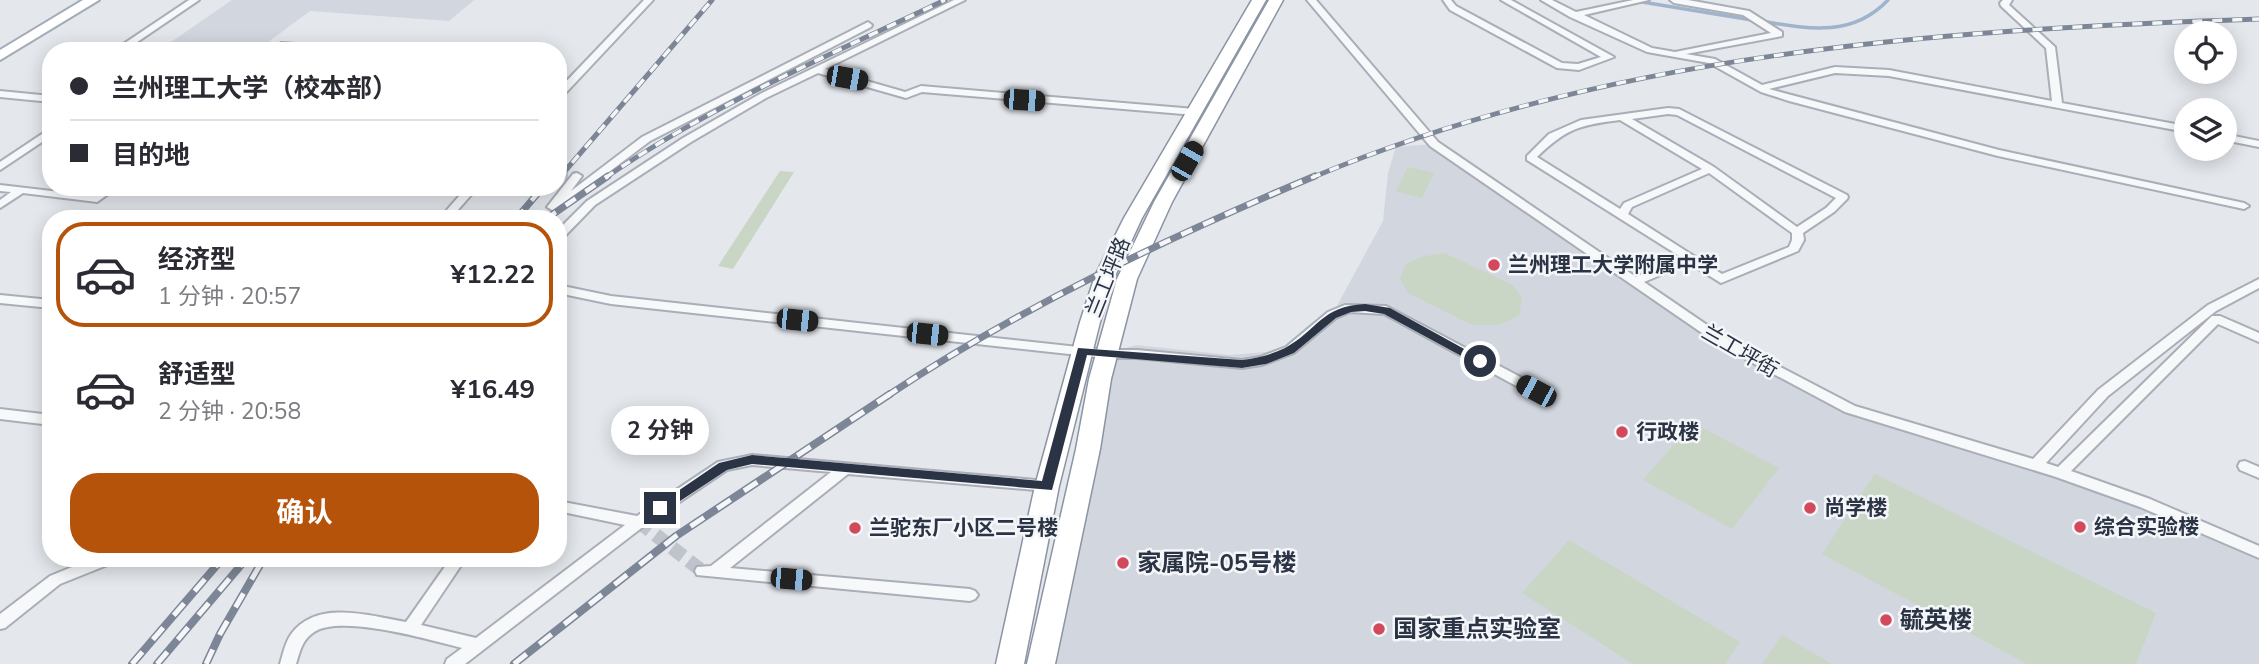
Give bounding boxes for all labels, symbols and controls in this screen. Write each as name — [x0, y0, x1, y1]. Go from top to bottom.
map controls — [2174, 21, 2237, 161]
button: locate — [2174, 21, 2237, 84]
car — [825, 64, 870, 92]
text: 兰州理工大学（校本部） — [112, 71, 398, 106]
car — [1003, 88, 1046, 112]
button: layers — [2174, 98, 2237, 161]
text: 目的地 — [112, 138, 190, 173]
car — [1168, 138, 1207, 184]
street label: 兰工坪路 — [1079, 233, 1137, 321]
text: 经济型 — [158, 242, 236, 277]
icon: car — [74, 243, 137, 306]
place label: 兰州理工大学附属中学 — [1508, 251, 1718, 279]
text: ¥12.22 — [451, 257, 535, 292]
marker: 兰州理工大学附属中学 — [1486, 257, 1502, 273]
text: 1 分钟 · 20:57 — [158, 281, 301, 312]
car — [776, 307, 819, 333]
street label: 兰工坪街 — [1697, 318, 1783, 384]
car — [906, 321, 949, 347]
route start — [1464, 345, 1496, 377]
text: 舒适型 — [158, 357, 236, 392]
icon: car — [74, 358, 137, 421]
text: ¥16.49 — [451, 372, 535, 407]
car — [1513, 372, 1560, 410]
text: 2 分钟 · 20:58 — [158, 396, 301, 427]
callout: 2 分钟 — [611, 406, 709, 456]
text: 2 分钟 — [627, 415, 693, 446]
place label: 行政楼 — [1636, 418, 1699, 446]
marker: 行政楼 — [1614, 424, 1630, 440]
button: 确认 — [70, 473, 539, 553]
route end — [644, 492, 676, 524]
place label: 尚学楼 — [1824, 494, 1887, 522]
marker: 尚学楼 — [1802, 500, 1818, 516]
place label: 综合实验楼 — [2094, 513, 2199, 541]
place label: 兰驼东厂小区二号楼 — [869, 514, 1058, 542]
marker: 综合实验楼 — [2072, 519, 2088, 535]
marker: 兰驼东厂小区二号楼 — [847, 520, 863, 536]
place label: 家属院-05号楼 — [1137, 547, 1296, 579]
marker: 家属院-05号楼 — [1115, 555, 1131, 571]
car — [770, 567, 813, 591]
place label: 毓英楼 — [1900, 604, 1972, 636]
marker: 毓英楼 — [1878, 612, 1894, 628]
place label: 国家重点实验室 — [1393, 613, 1561, 645]
marker: 国家重点实验室 — [1371, 621, 1387, 637]

